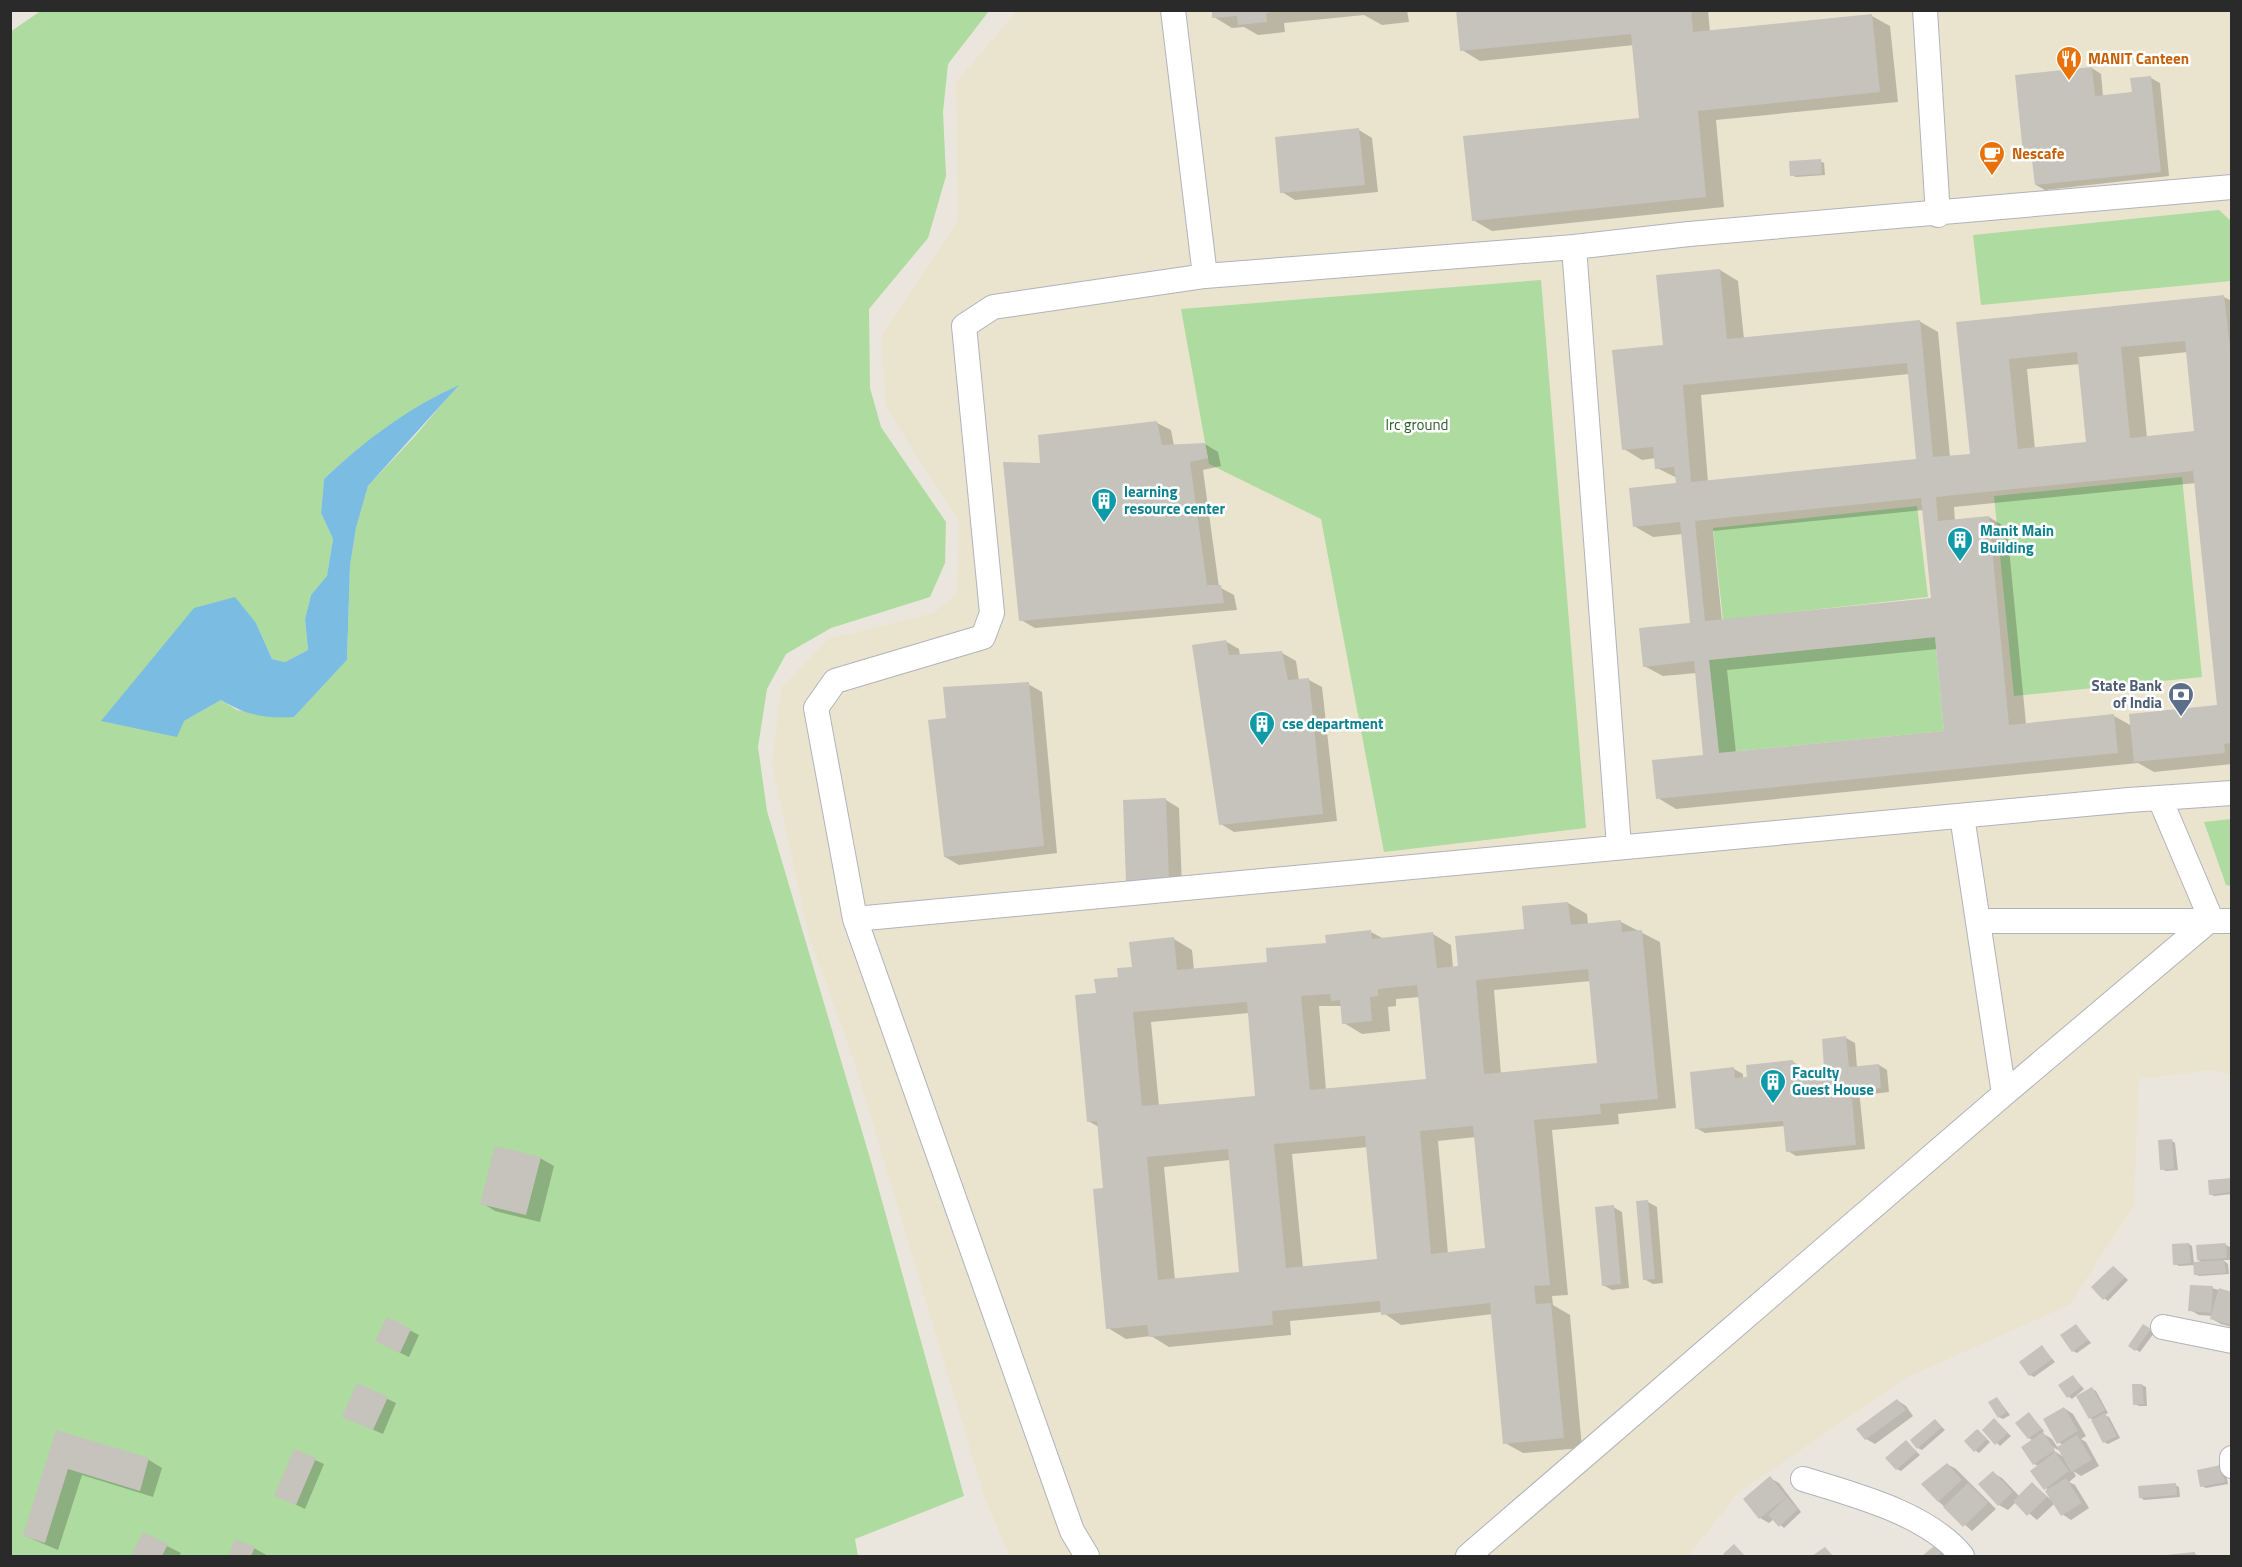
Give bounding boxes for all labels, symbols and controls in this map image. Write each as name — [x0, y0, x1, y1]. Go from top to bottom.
restaurant icon: MANIT Canteen — [2054, 44, 2084, 82]
place label: MANIT Canteen — [2088, 47, 2189, 70]
cafe icon: Nescafe — [1977, 139, 2007, 177]
place label: Nescafe — [2012, 142, 2065, 165]
park label: lrc ground — [1386, 413, 1448, 436]
place label: learning resource center — [1124, 480, 1225, 520]
building icon: learning resource center — [1089, 486, 1119, 524]
place label: Manit Main Building — [1980, 519, 2054, 559]
building icon: Manit Main Building — [1945, 525, 1975, 563]
place label: State Bank of India — [2092, 674, 2162, 714]
bank icon: State Bank of India — [2166, 680, 2196, 718]
building icon: cse department — [1247, 709, 1277, 747]
place label: cse department — [1282, 712, 1384, 735]
place label: Faculty Guest House — [1792, 1061, 1874, 1101]
building icon: Faculty Guest House — [1758, 1067, 1788, 1105]

